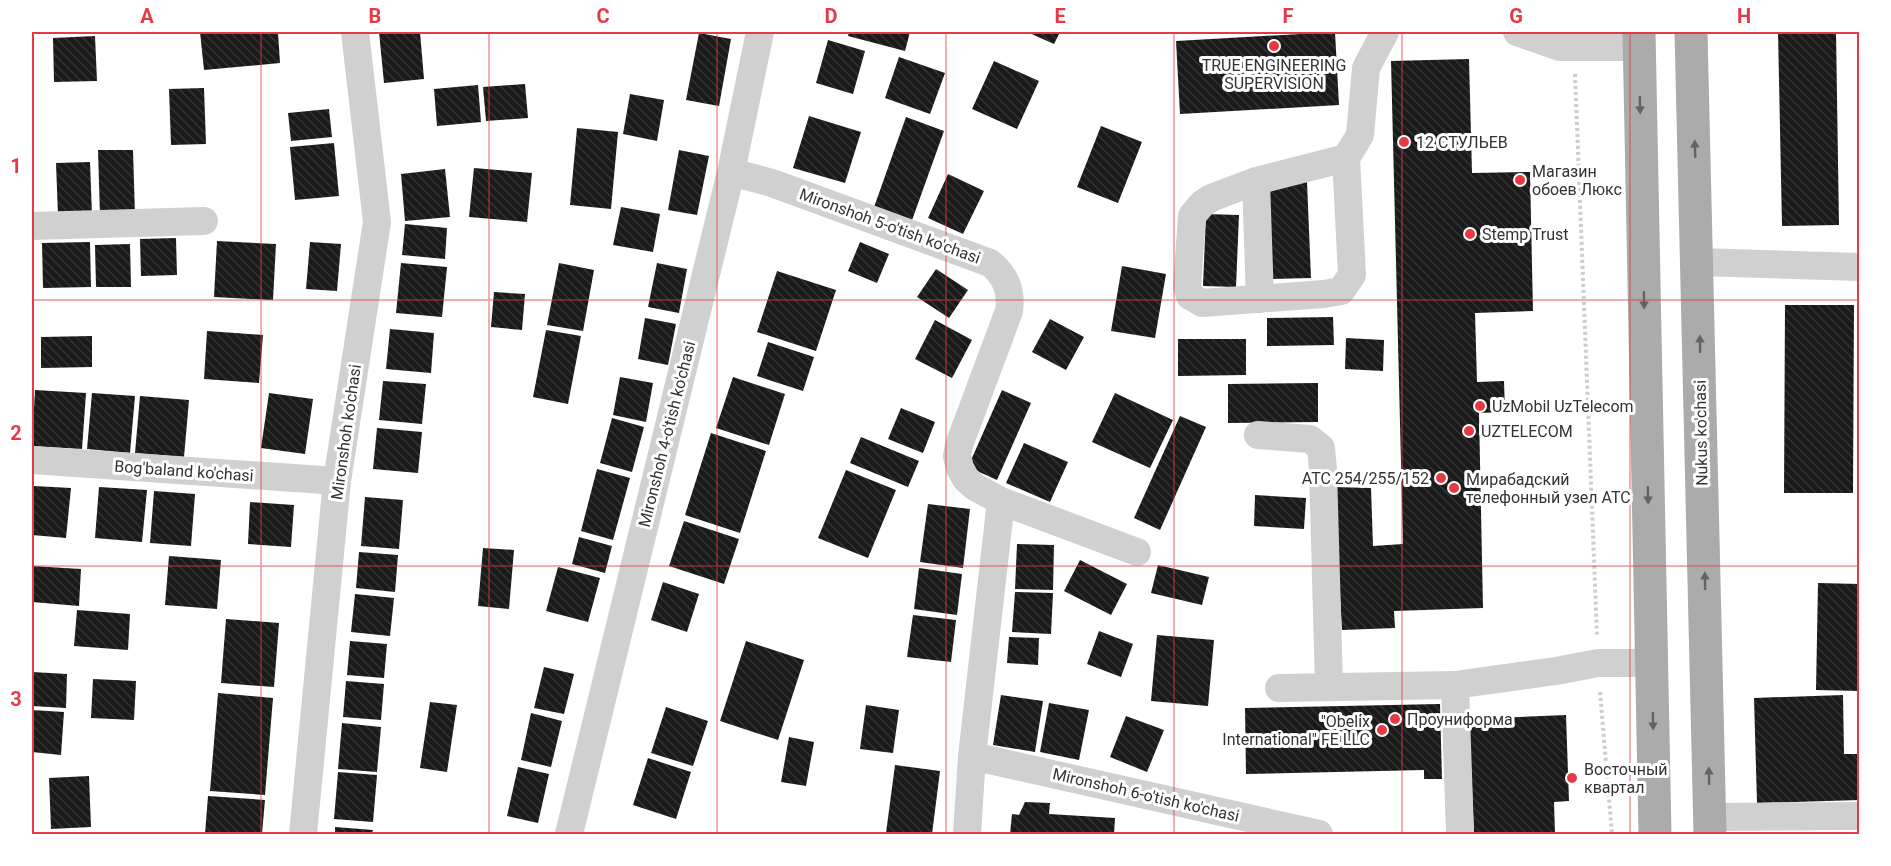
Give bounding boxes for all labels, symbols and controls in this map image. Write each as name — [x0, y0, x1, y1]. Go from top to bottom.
text: A — [140, 4, 154, 28]
text: B — [369, 4, 381, 28]
text: C — [596, 4, 610, 28]
text: D — [825, 4, 838, 28]
text: E — [1054, 4, 1066, 28]
text: F — [1283, 4, 1294, 28]
text: G — [1509, 4, 1523, 28]
text: H — [1737, 4, 1751, 28]
marker: TRUE ENGINEERING SUPERVISION — [1267, 39, 1281, 53]
place label: TRUE ENGINEERING SUPERVISION — [1202, 56, 1346, 93]
one-way arrow — [1635, 96, 1645, 115]
place label: 12 СТУЛЬЕВ — [1416, 133, 1508, 152]
marker: 12 СТУЛЬЕВ — [1397, 135, 1411, 149]
one-way arrow — [1690, 140, 1699, 159]
text: 1 — [10, 154, 22, 178]
place label: Магазин обоев Люкс — [1532, 162, 1622, 199]
marker: Магазин обоев Люкс — [1513, 173, 1527, 187]
street label: Mironshoh 5-o'tish ko'chasi — [797, 184, 983, 268]
place label: Stemp Trust — [1482, 225, 1569, 244]
marker: Stemp Trust — [1463, 227, 1477, 241]
one-way arrow — [1640, 291, 1649, 310]
one-way arrow — [1695, 335, 1704, 354]
street label: Mironshoh 4-o'tish ko'chasi — [635, 339, 699, 529]
street label: Mironshoh ko'chasi — [327, 363, 365, 501]
street label: Nukus ko'chasi — [1691, 380, 1711, 486]
place label: UzMobil UzTelecom — [1492, 397, 1634, 416]
marker: UzMobil UzTelecom — [1473, 399, 1487, 413]
text: 2 — [10, 421, 22, 445]
place label: UZTELECOM — [1481, 422, 1573, 441]
marker: UZTELECOM — [1462, 424, 1476, 438]
street label: Bog'baland ko'chasi — [114, 457, 254, 485]
place label: АТС 254/255/152 — [1302, 469, 1429, 488]
place label: Мирабадский телефонный узел АТС — [1466, 470, 1631, 507]
marker: АТС 254/255/152 — [1434, 471, 1448, 485]
marker: Мирабадский телефонный узел АТС — [1447, 481, 1461, 495]
one-way arrow — [1644, 486, 1653, 505]
one-way arrow — [1700, 572, 1709, 591]
text: 3 — [10, 687, 22, 711]
place label: Проуниформа — [1407, 710, 1513, 729]
place label: "Obelix International" FE LLC — [1222, 712, 1370, 749]
marker: Проуниформа — [1388, 712, 1402, 726]
one-way arrow — [1648, 712, 1658, 731]
marker: "Obelix International" FE LLC — [1375, 723, 1389, 737]
place label: Восточный квартал — [1584, 760, 1668, 797]
street label: Mironshoh 6-o'tish ko'chasi — [1051, 764, 1241, 826]
one-way arrow — [1704, 767, 1713, 786]
marker: Восточный квартал — [1565, 771, 1579, 785]

